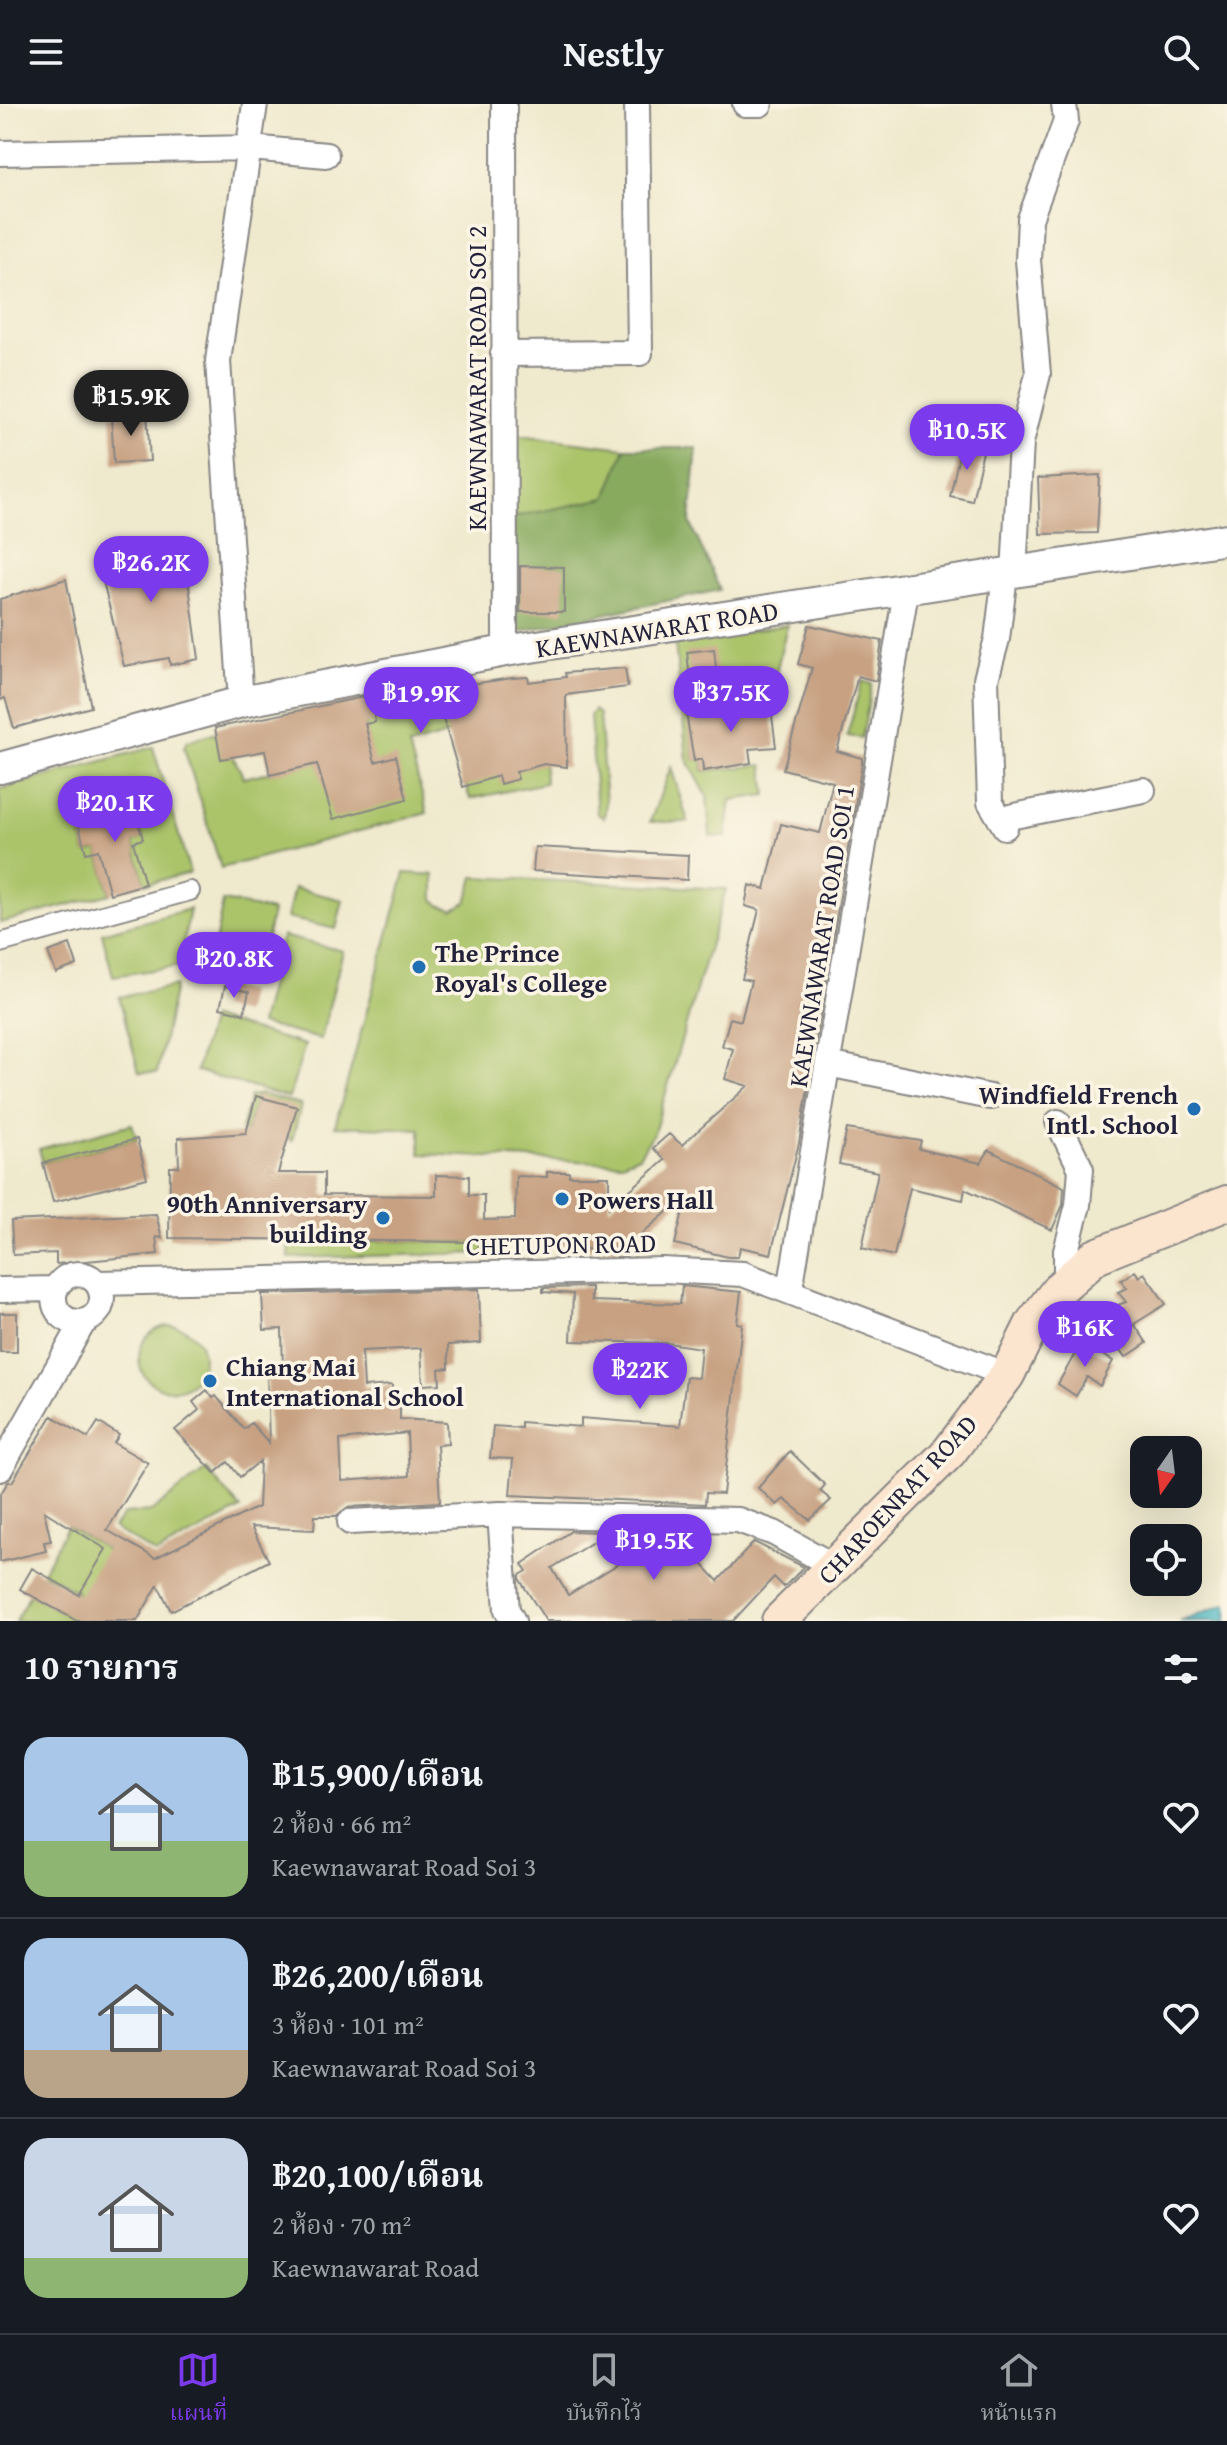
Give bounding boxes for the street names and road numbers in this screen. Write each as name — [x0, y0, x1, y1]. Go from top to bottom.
street label: KAEWNAWARAT ROAD SOI 2 — [457, 225, 496, 531]
street label: KAEWNAWARAT ROAD — [533, 591, 781, 667]
street label: KAEWNAWARAT ROAD SOI 1 — [778, 782, 864, 1090]
street label: CHETUPON ROAD — [466, 1223, 656, 1265]
street label: CHAROENRAT ROAD — [808, 1405, 986, 1593]

